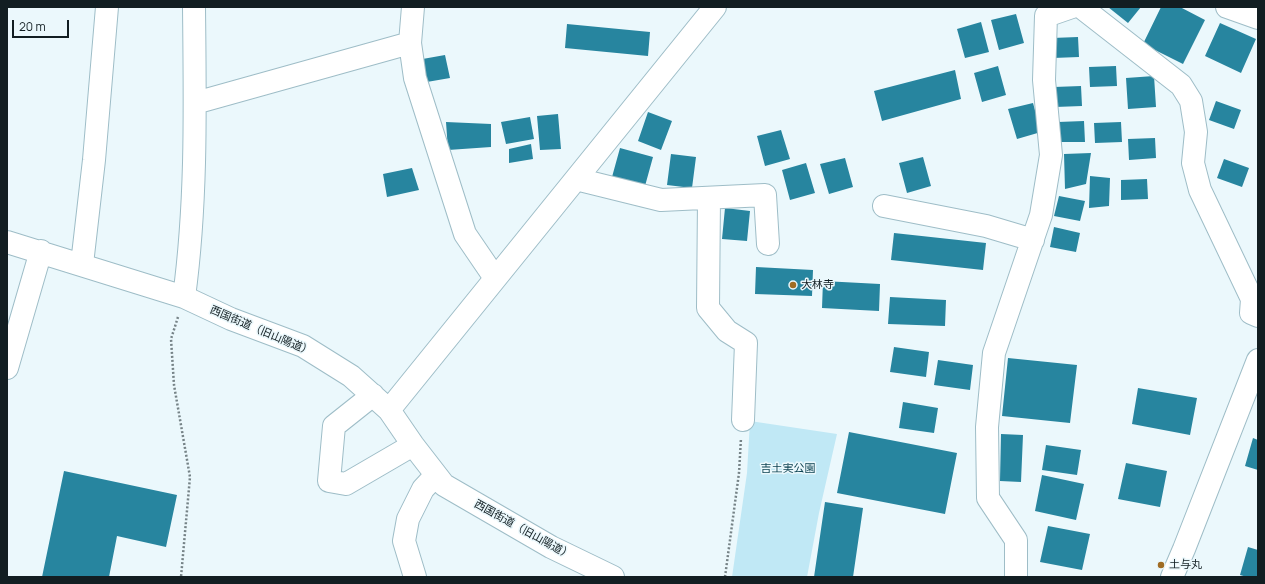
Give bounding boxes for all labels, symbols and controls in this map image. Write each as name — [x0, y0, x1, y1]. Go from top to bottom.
scale bar — [14, 12, 71, 38]
text: 20 m — [19, 18, 46, 35]
place label: 大林寺 — [801, 278, 834, 292]
marker: 大林寺 — [788, 280, 798, 290]
street label: 西国街道（旧山陽道） — [208, 303, 314, 359]
park label: 吉土実公園 — [761, 462, 815, 476]
street label: 西国街道（旧山陽道） — [472, 498, 574, 562]
place label: 土与丸 — [1169, 558, 1202, 572]
marker: 土与丸 — [1156, 560, 1166, 570]

